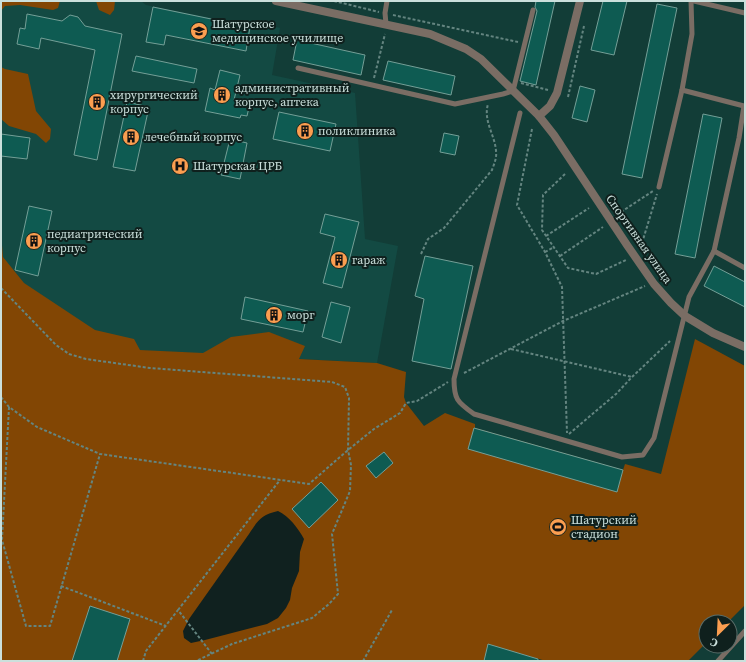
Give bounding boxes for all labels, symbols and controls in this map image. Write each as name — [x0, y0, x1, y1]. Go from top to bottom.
place label: Шатурское медицинское училище — [212, 16, 343, 46]
school or university icon: Шатурское медицинское училище — [189, 21, 209, 41]
place label: административный корпус, аптека — [235, 80, 350, 110]
building icon: административный корпус, аптека — [212, 85, 232, 105]
place label: хирургический корпус — [110, 87, 198, 117]
building icon: хирургический корпус — [87, 92, 107, 112]
building icon: поликлиника — [295, 121, 315, 141]
place label: поликлиника — [318, 123, 397, 139]
building icon: лечебный корпус — [121, 127, 141, 147]
place label: лечебный корпус — [144, 129, 242, 145]
hospital icon: Шатурская ЦРБ — [170, 156, 190, 176]
place label: Шатурская ЦРБ — [193, 158, 283, 174]
street label: Спортивная улица — [602, 191, 676, 287]
place label: педиатрический корпус — [47, 226, 143, 256]
building icon: педиатрический корпус — [24, 231, 44, 251]
building icon: гараж — [329, 250, 349, 270]
place label: гараж — [352, 252, 385, 268]
building icon: морг — [264, 305, 284, 325]
place label: морг — [287, 307, 315, 323]
place label: Шатурский стадион — [571, 512, 637, 542]
sports icon: Шатурский стадион — [548, 517, 568, 537]
north arrow — [698, 614, 738, 654]
text: С — [708, 634, 720, 651]

